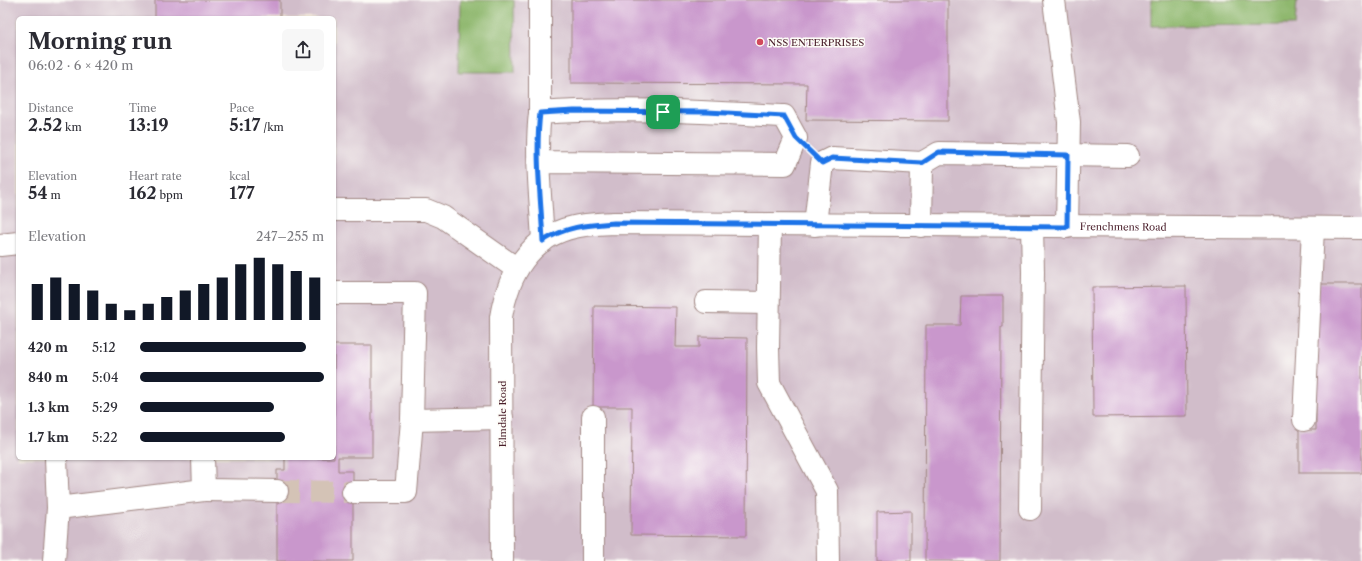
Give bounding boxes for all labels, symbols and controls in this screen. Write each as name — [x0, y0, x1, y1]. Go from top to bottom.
text: Morning run — [28, 28, 172, 55]
button: share — [282, 29, 324, 71]
place label: NSS ENTERPRISES — [768, 36, 864, 49]
marker: NSS ENTERPRISES — [755, 37, 765, 47]
text: 06:02 · 6 × 420 m — [28, 57, 133, 73]
pin — [646, 95, 680, 129]
text: Distance — [28, 101, 74, 115]
text: Time — [129, 101, 156, 115]
text: Pace — [229, 101, 254, 115]
icon: arrive — [652, 101, 674, 123]
text: 2.52 — [28, 115, 62, 135]
text: 13:19 — [129, 115, 169, 135]
text: 5:17 — [229, 115, 260, 135]
text: km — [62, 120, 82, 134]
text: /km — [260, 120, 284, 134]
text: Elevation — [28, 169, 77, 183]
text: Heart rate — [129, 169, 182, 183]
text: kcal — [229, 169, 250, 183]
text: 54 — [28, 183, 47, 203]
text: 162 — [129, 183, 157, 203]
text: 177 — [229, 183, 255, 203]
text: m — [47, 188, 61, 202]
text: bpm — [157, 188, 183, 202]
street label: Frenchmens Road — [1080, 220, 1167, 233]
text: Elevation — [28, 228, 86, 244]
text: 247–255 m — [256, 228, 324, 244]
text: 420 m — [28, 339, 68, 355]
text: 5:12 — [92, 339, 116, 355]
text: 840 m — [28, 369, 68, 385]
text: 5:04 — [92, 369, 118, 385]
street label: Elmdale Road — [496, 381, 509, 447]
text: 1.3 km — [28, 399, 70, 415]
text: 5:29 — [92, 399, 118, 415]
text: 1.7 km — [28, 429, 69, 445]
text: 5:22 — [92, 429, 118, 445]

